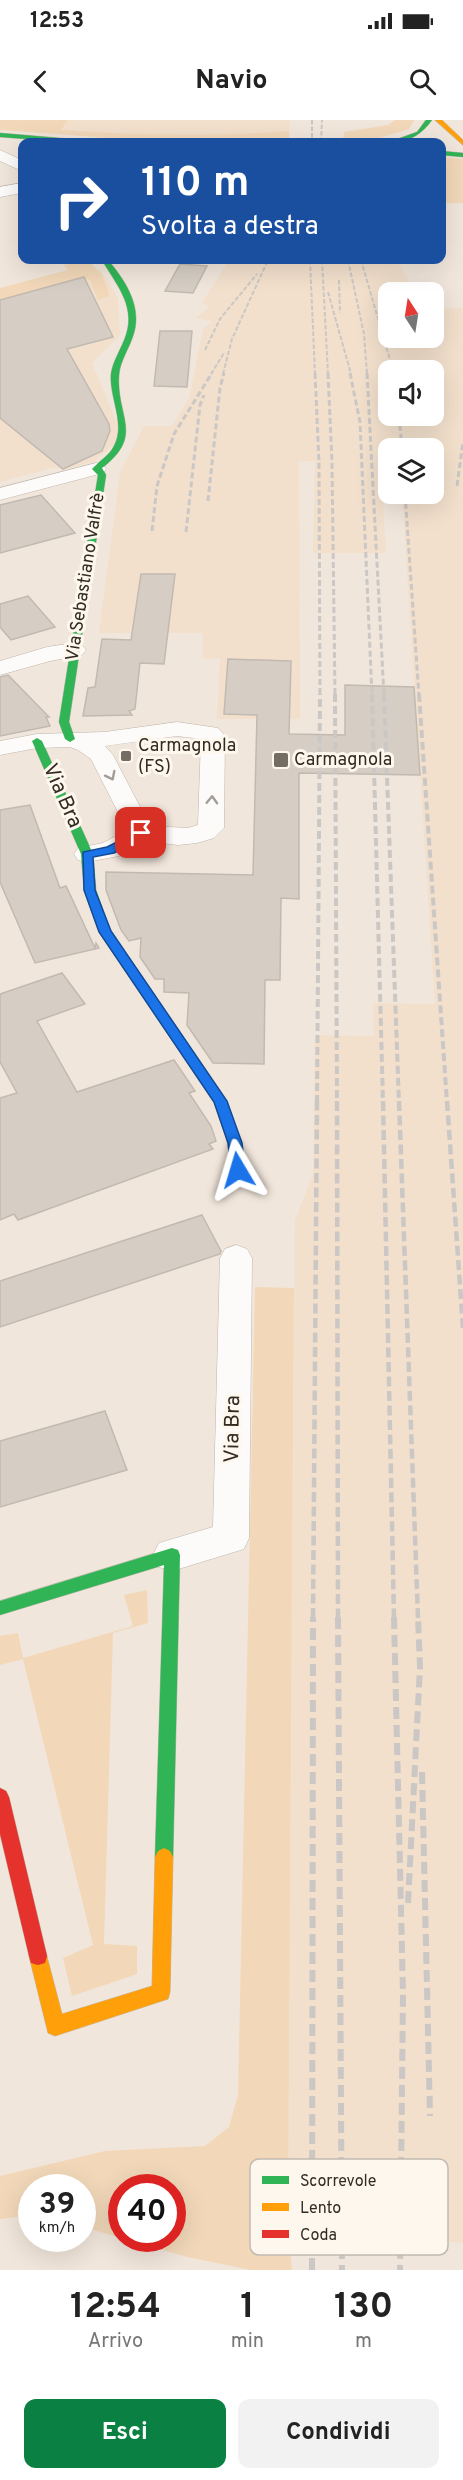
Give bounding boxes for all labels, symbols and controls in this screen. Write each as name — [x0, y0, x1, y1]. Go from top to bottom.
text: 12:53 — [30, 8, 84, 35]
text: Navio — [195, 64, 268, 98]
icon: back — [24, 65, 57, 98]
icon: search — [406, 65, 439, 98]
text: 110 m — [141, 158, 250, 211]
icon: right — [42, 162, 120, 240]
text: Svolta a destra — [141, 210, 319, 244]
north arrow — [378, 282, 444, 348]
map controls — [378, 282, 444, 504]
button: sound — [378, 360, 444, 426]
button: layers — [378, 438, 444, 504]
street label: Via Sebastiano Valfrè — [61, 491, 111, 663]
place label: Carmagnola (FS) — [138, 735, 236, 779]
marker: Carmagnola (FS) — [119, 749, 133, 763]
place label: Carmagnola — [294, 749, 392, 772]
marker: Carmagnola — [272, 751, 290, 769]
street label: Via Bra — [36, 760, 88, 832]
one-way arrow — [104, 769, 115, 780]
one-way arrow — [206, 796, 219, 805]
pin — [115, 807, 166, 858]
icon: arrive — [124, 816, 157, 849]
position arrow — [206, 1138, 270, 1202]
street label: Via Bra — [219, 1395, 247, 1463]
legend — [250, 2159, 448, 2255]
text: Scorrevole — [300, 2172, 376, 2192]
speed limit sign: 40 — [108, 2174, 186, 2252]
text: 39 — [39, 2187, 75, 2224]
text: Lento — [300, 2199, 341, 2219]
text: km/h — [39, 2219, 75, 2238]
text: Coda — [300, 2226, 337, 2246]
text: 12:54 — [70, 2285, 161, 2331]
text: 1 — [240, 2285, 255, 2331]
text: 130 — [334, 2285, 393, 2331]
text: Arrivo — [88, 2329, 143, 2355]
text: min — [231, 2329, 264, 2355]
text: m — [355, 2329, 372, 2355]
button: Esci — [24, 2399, 226, 2468]
button: Condividi — [238, 2399, 439, 2468]

